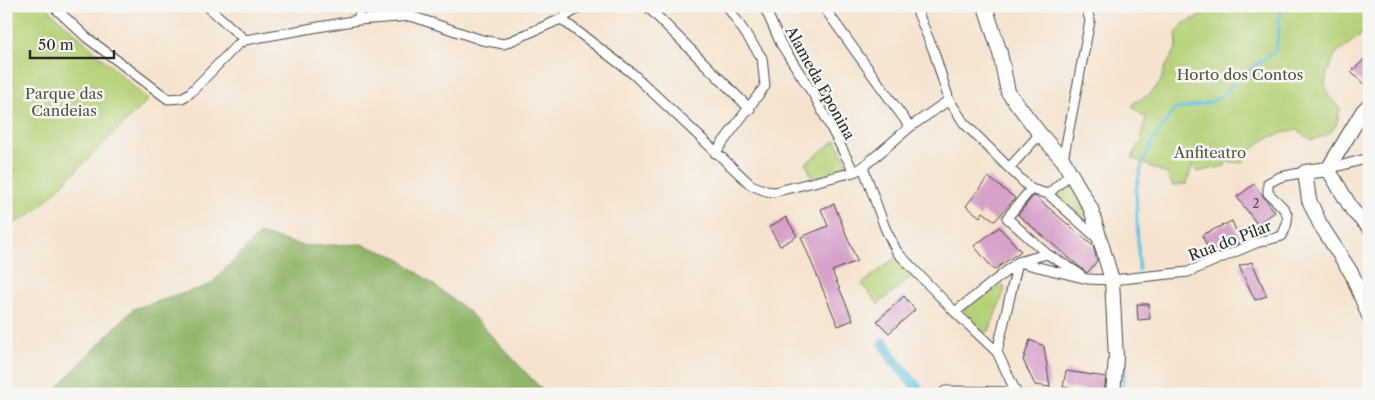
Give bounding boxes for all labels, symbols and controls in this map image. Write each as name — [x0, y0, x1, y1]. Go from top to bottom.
street label: Alameda Eponina — [781, 22, 860, 143]
scale bar — [30, 28, 114, 60]
text: 50 m — [38, 35, 74, 54]
park label: Horto dos Contos — [1177, 65, 1303, 84]
park label: Parque das Candeias — [25, 84, 103, 120]
park label: Anfiteatro — [1173, 143, 1246, 162]
house number: 2 — [1253, 196, 1260, 211]
street label: Rua do Pilar — [1186, 216, 1275, 265]

